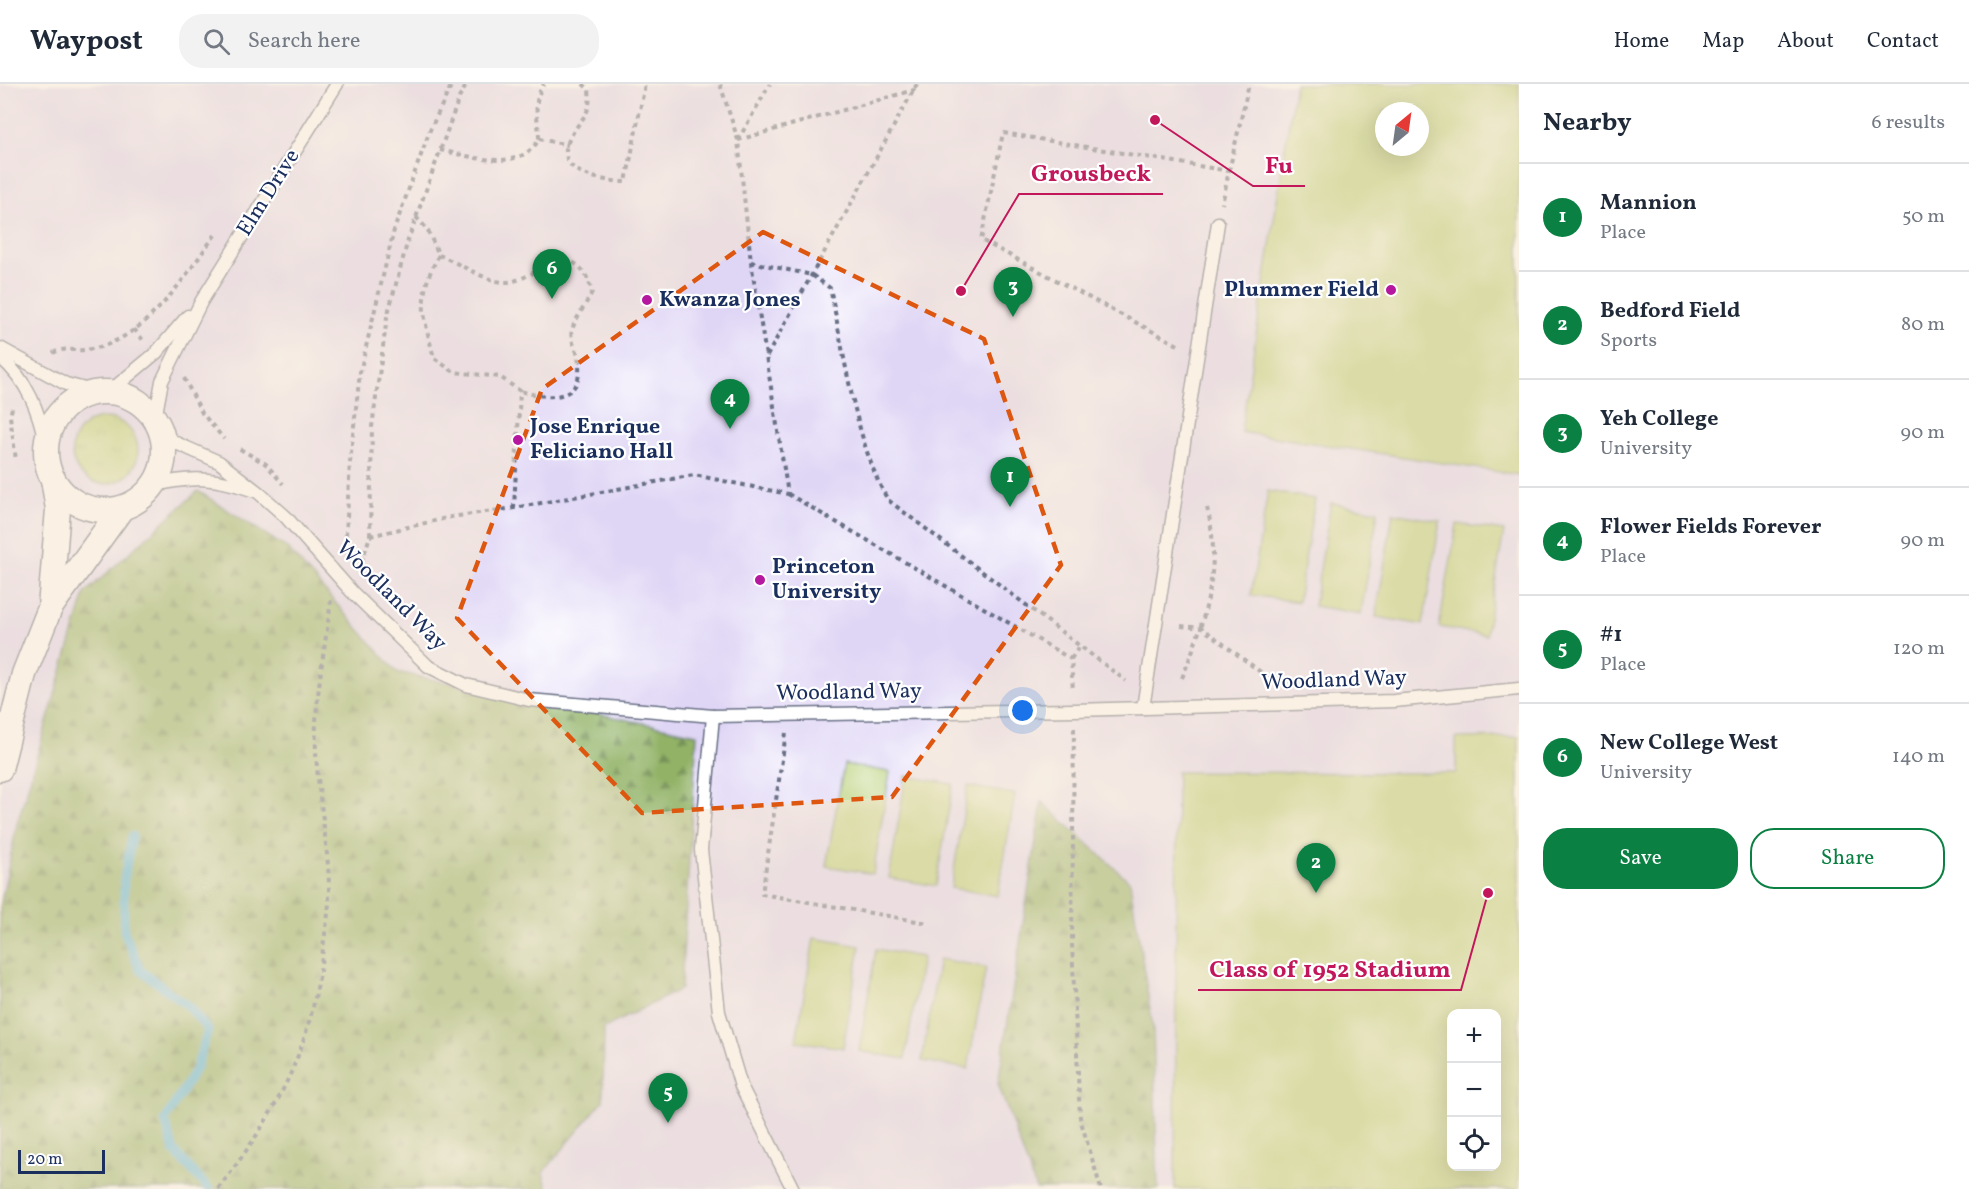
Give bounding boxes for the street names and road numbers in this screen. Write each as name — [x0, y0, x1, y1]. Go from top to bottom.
street label: Elm Drive — [230, 143, 308, 243]
street label: Woodland Way — [329, 534, 454, 659]
street label: Woodland Way — [1261, 663, 1407, 699]
street label: Woodland Way — [776, 676, 922, 710]

